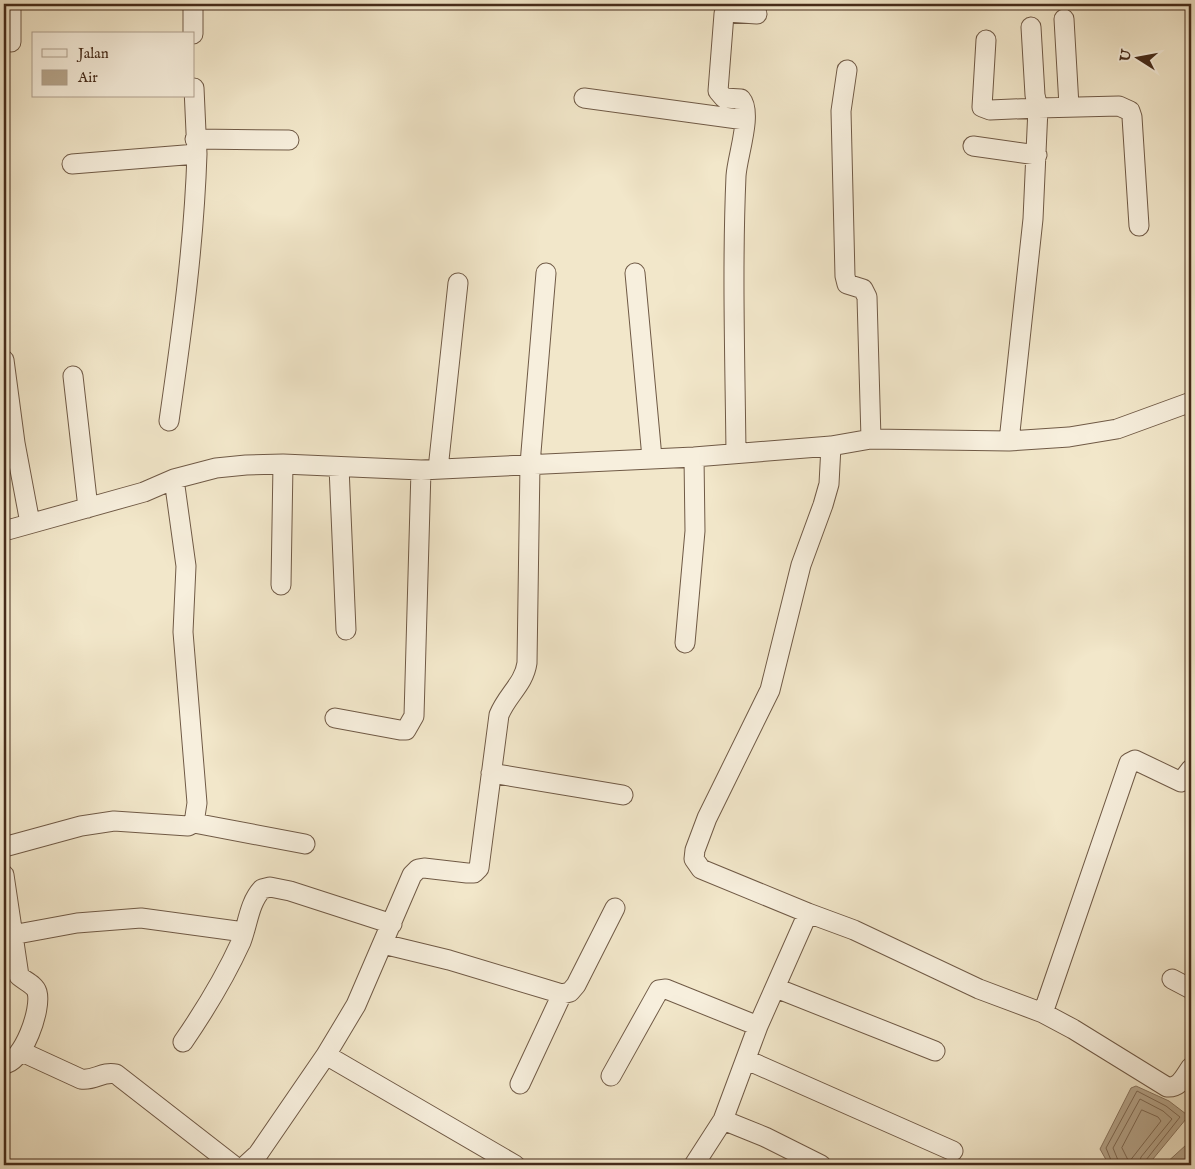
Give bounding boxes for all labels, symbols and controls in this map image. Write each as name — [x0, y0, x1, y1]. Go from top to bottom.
legend — [32, 32, 195, 98]
north arrow — [1112, 32, 1162, 82]
text: Jalan — [76, 44, 109, 63]
text: U — [1116, 47, 1136, 64]
text: Air — [77, 68, 98, 87]

